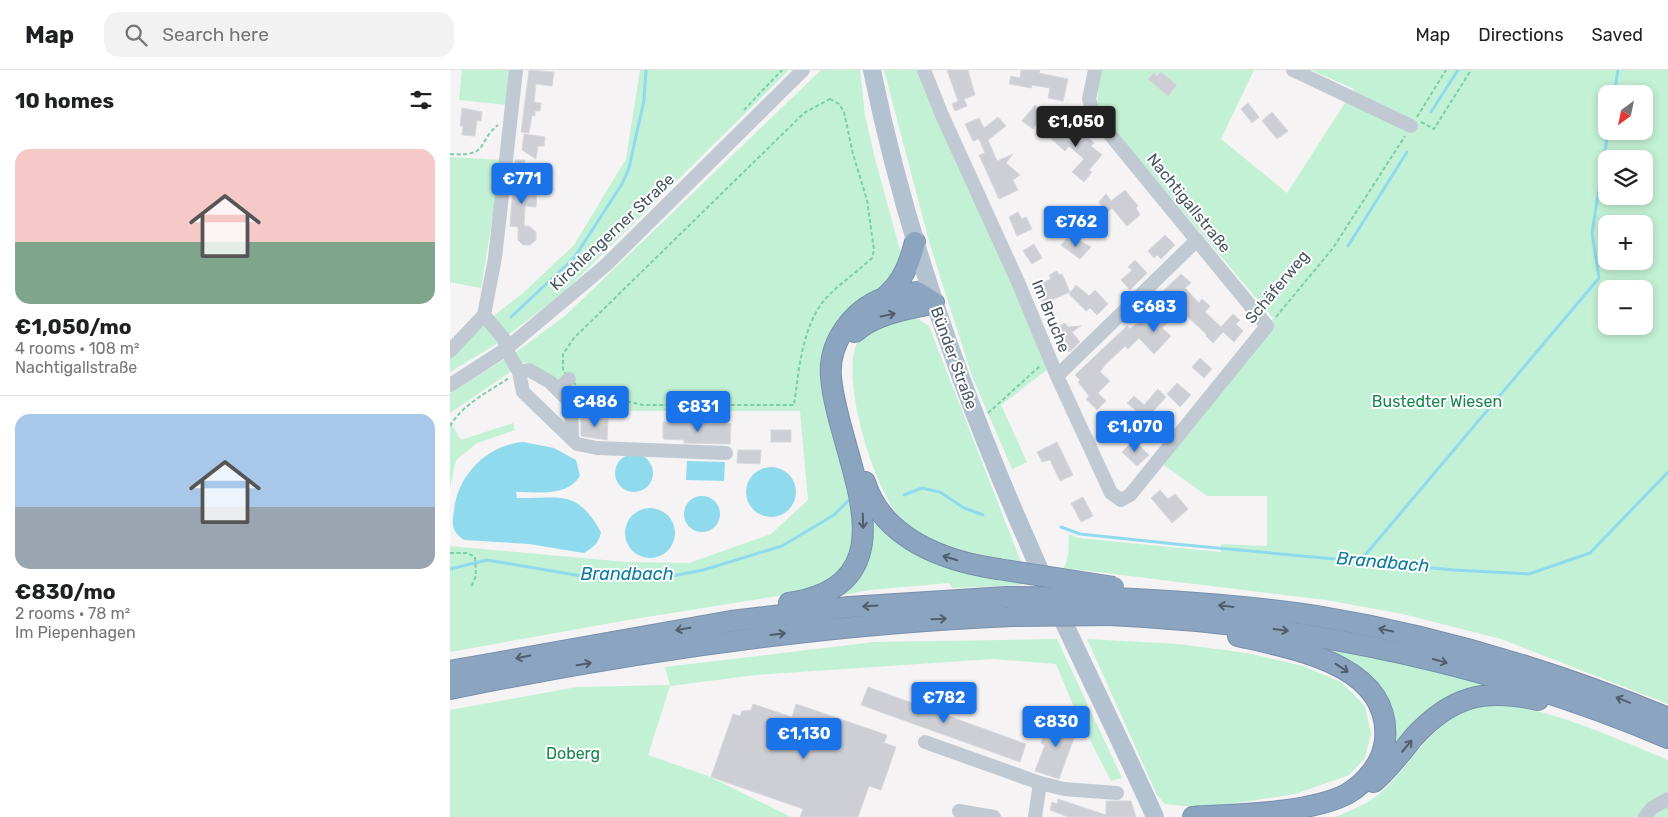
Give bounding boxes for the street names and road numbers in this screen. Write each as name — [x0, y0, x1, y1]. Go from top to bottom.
street label: Nachtigallstraße — [1143, 150, 1235, 257]
street label: Kirchlengerner Straße — [546, 170, 678, 294]
street label: Schäferweg — [1241, 247, 1313, 327]
street label: Im Bruche — [1028, 277, 1074, 355]
street label: Bünder Straße — [927, 304, 981, 412]

